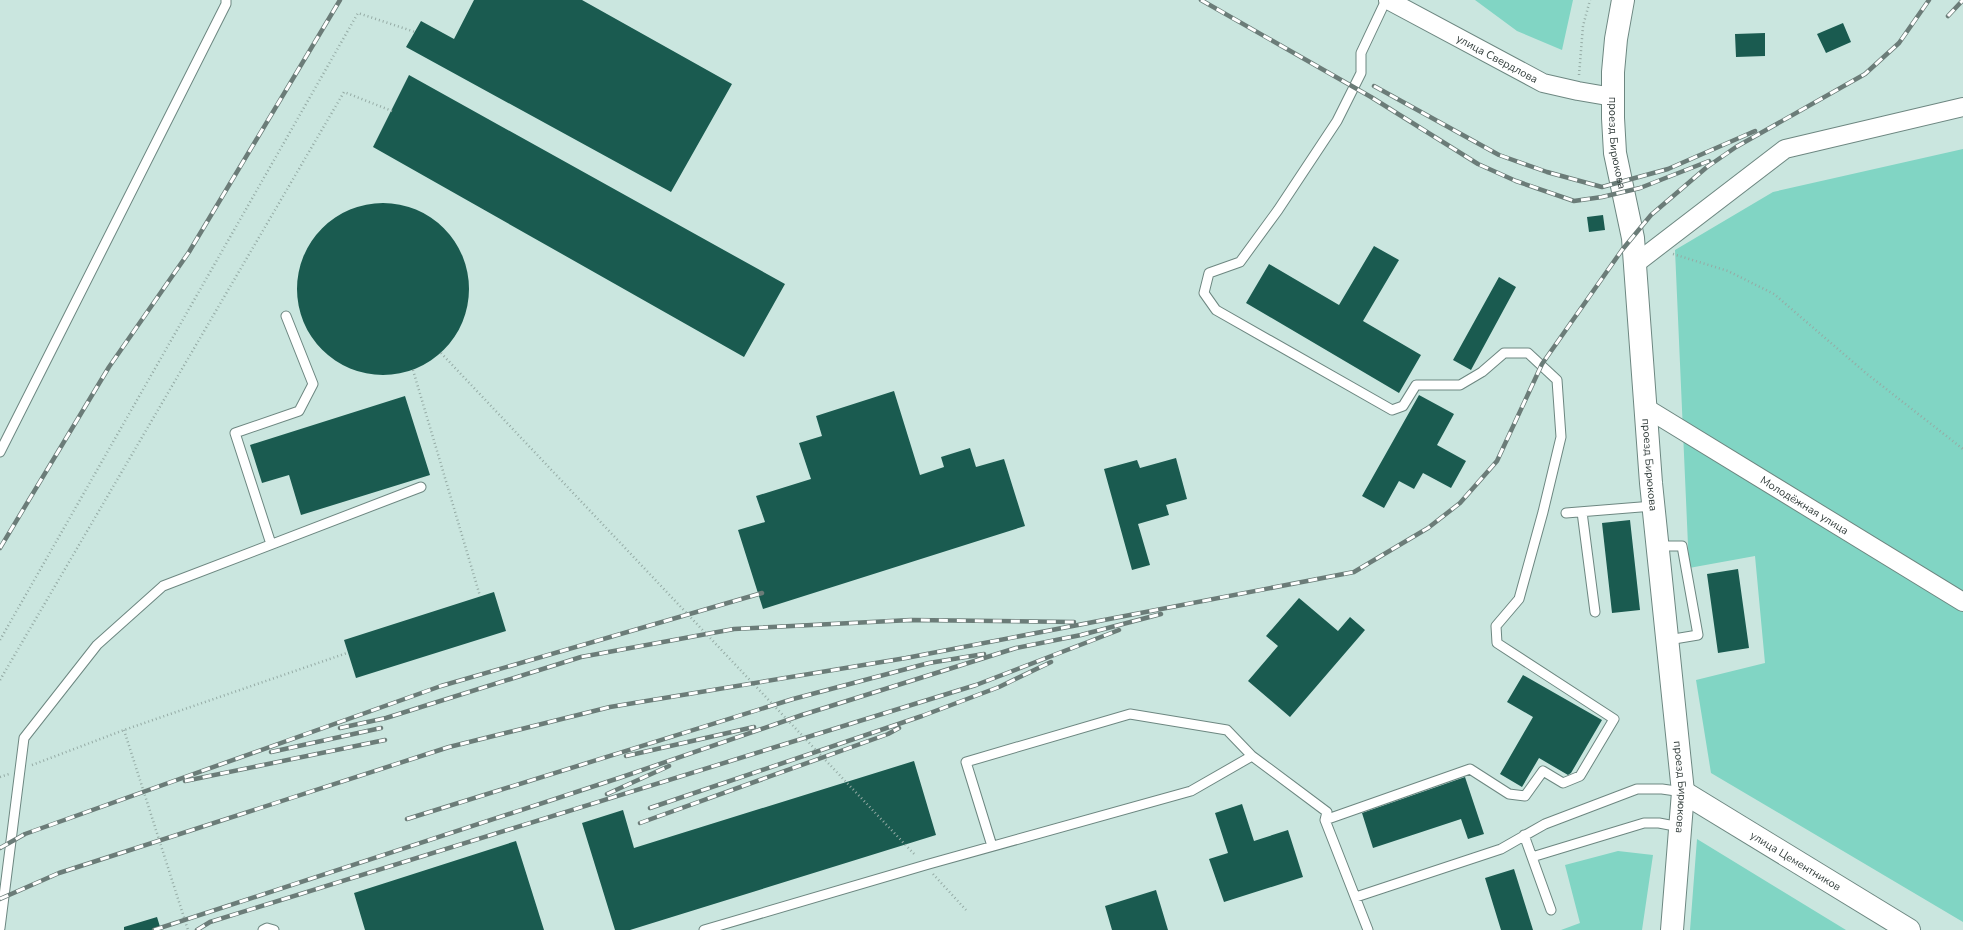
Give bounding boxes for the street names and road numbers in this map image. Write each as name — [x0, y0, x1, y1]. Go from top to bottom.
street label: улица Свердлова — [1454, 31, 1541, 87]
street label: проезд Бирюкова — [1605, 97, 1630, 190]
street label: проезд Бирюкова — [1639, 418, 1661, 512]
street label: Молодёжная улица — [1758, 472, 1852, 538]
street label: проезд Бирюкова — [1670, 740, 1691, 834]
street label: улица Цементников — [1747, 827, 1844, 894]

